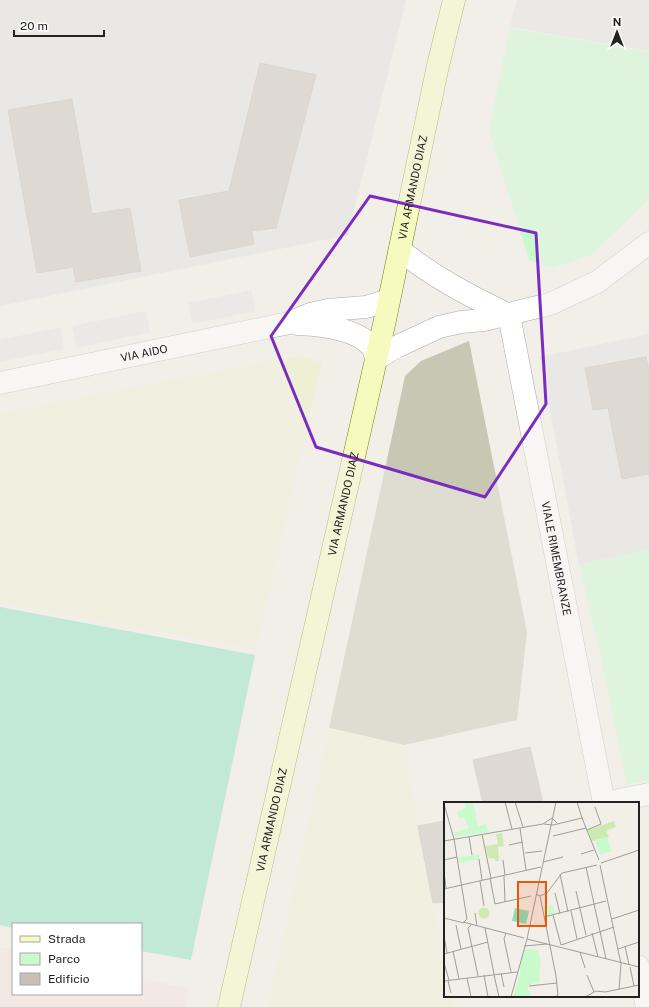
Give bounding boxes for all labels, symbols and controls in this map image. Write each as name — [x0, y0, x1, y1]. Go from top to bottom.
scale bar — [14, 12, 104, 38]
north arrow — [597, 12, 637, 52]
text: N — [613, 16, 621, 28]
text: 20 m — [20, 19, 48, 33]
street label: VIA ARMANDO DIAZ — [396, 134, 429, 241]
street label: VIA AIDO — [119, 342, 168, 364]
street label: VIA ARMANDO DIAZ — [326, 451, 361, 557]
street label: VIALE RIMEMBRANZE — [539, 500, 573, 617]
street label: VIA ARMANDO DIAZ — [254, 767, 289, 873]
inset map — [444, 802, 639, 997]
legend — [12, 923, 142, 995]
text: Strada — [48, 932, 85, 946]
text: Parco — [48, 952, 80, 966]
text: Edificio — [48, 972, 90, 986]

